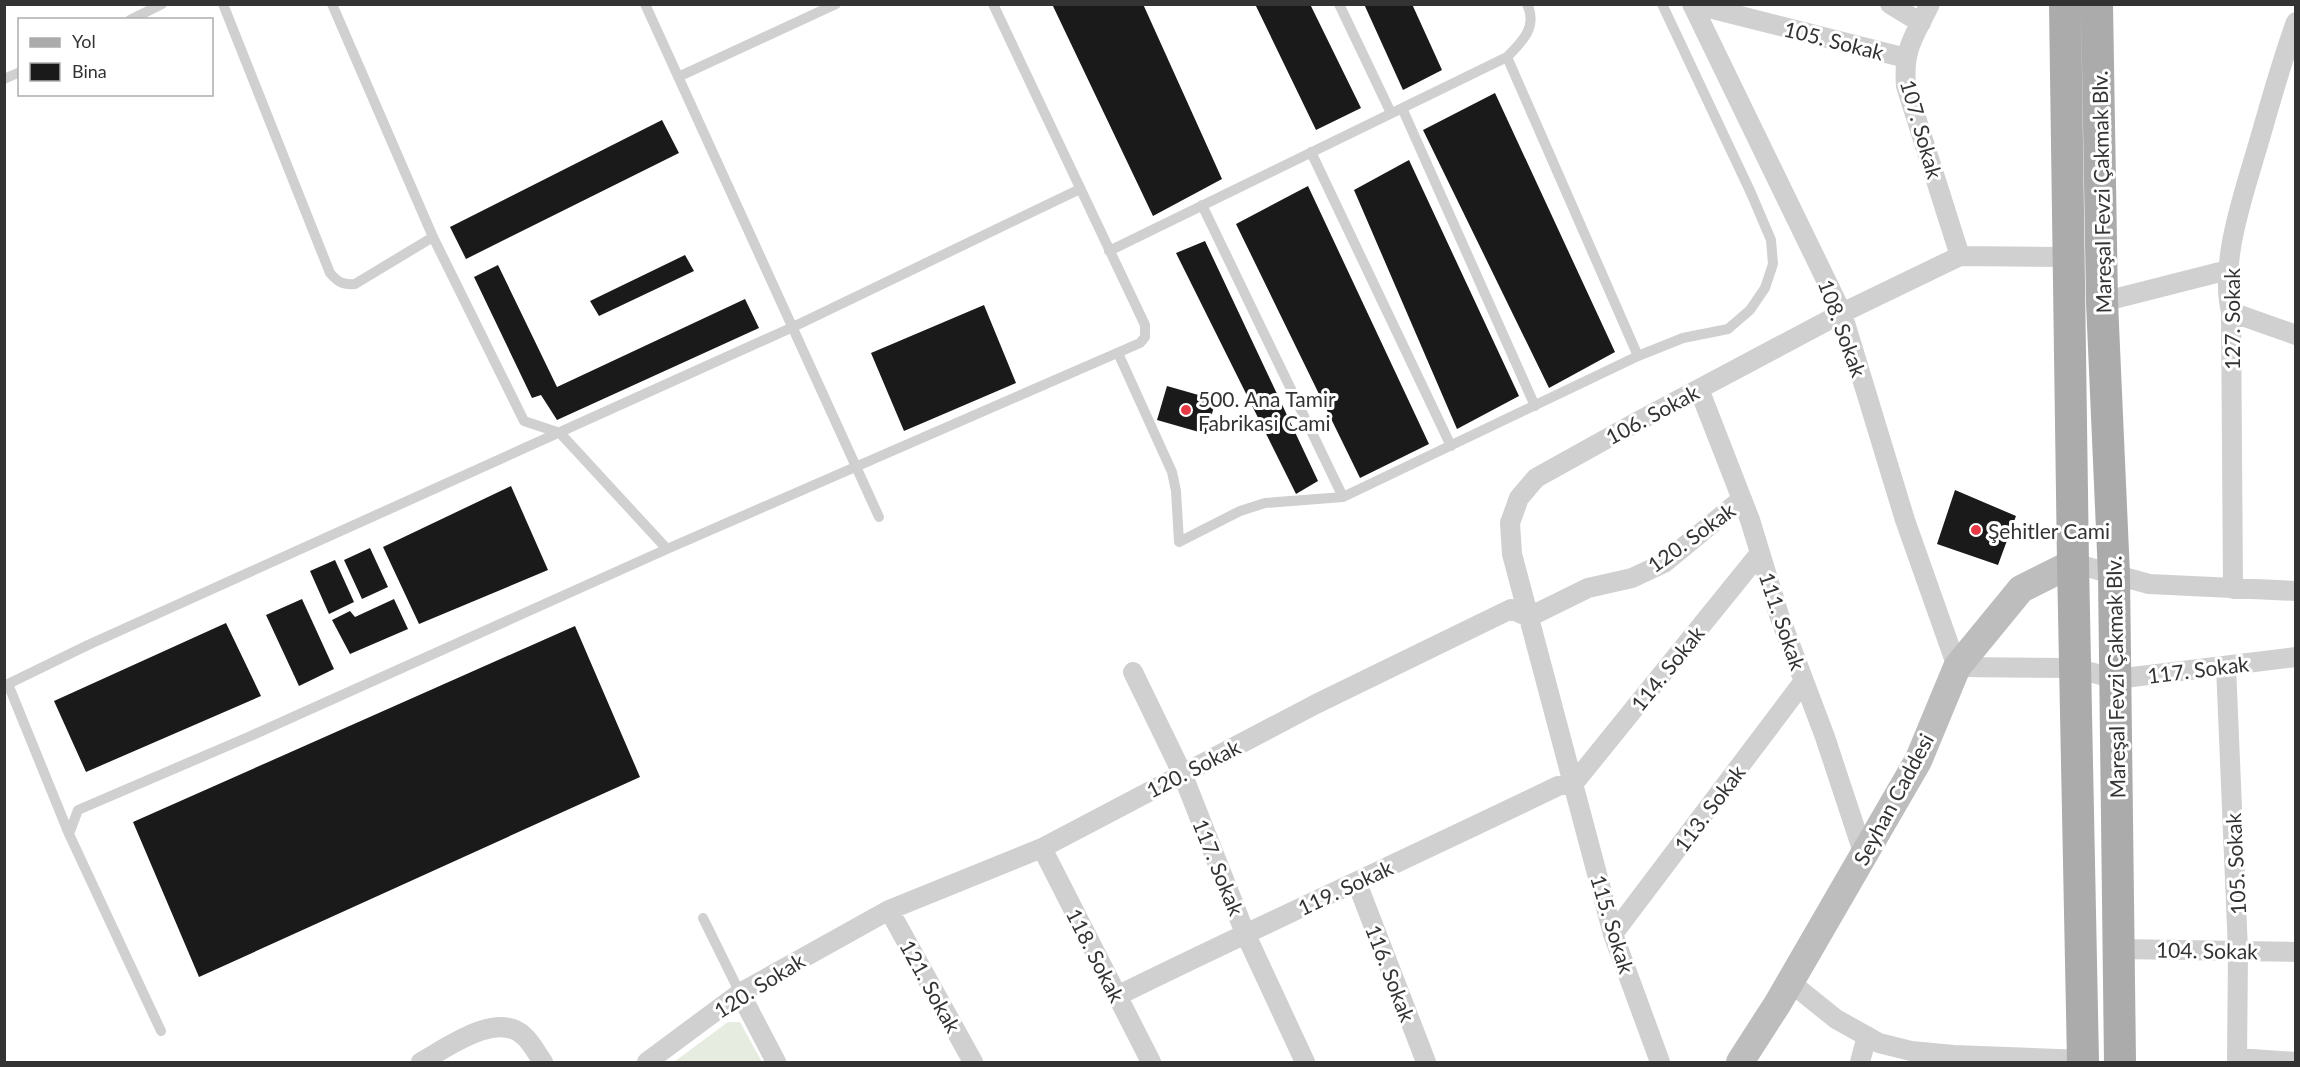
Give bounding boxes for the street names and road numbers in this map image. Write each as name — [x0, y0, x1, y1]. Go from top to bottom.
street label: 105. Sokak — [1782, 16, 1887, 65]
street label: Mareşal Fevzi Çakmak Blv. — [2086, 70, 2116, 314]
street label: 107. Sokak — [1896, 77, 1948, 182]
street label: 127. Sokak — [2219, 268, 2244, 370]
street label: 108. Sokak — [1814, 276, 1872, 380]
street label: 106. Sokak — [1601, 379, 1703, 449]
street label: 120. Sokak — [1642, 497, 1740, 577]
street label: Mareşal Fevzi Çakmak Blv. — [2100, 555, 2130, 799]
street label: 111. Sokak — [1755, 569, 1812, 674]
street label: 114. Sokak — [1625, 620, 1709, 715]
street label: 117. Sokak — [2146, 650, 2250, 688]
street label: Seyhan Caddesi — [1848, 729, 1938, 869]
street label: 120. Sokak — [1142, 734, 1244, 802]
street label: 113. Sokak — [1668, 760, 1750, 856]
street label: 105. Sokak — [2220, 812, 2250, 916]
street label: 117. Sokak — [1188, 815, 1250, 919]
street label: 119. Sokak — [1294, 854, 1397, 920]
street label: 115. Sokak — [1586, 872, 1640, 977]
street label: 118. Sokak — [1062, 904, 1130, 1006]
street label: 116. Sokak — [1361, 921, 1421, 1025]
street label: 121. Sokak — [895, 935, 967, 1037]
street label: 104. Sokak — [2156, 937, 2258, 963]
street label: 120. Sokak — [709, 947, 809, 1023]

